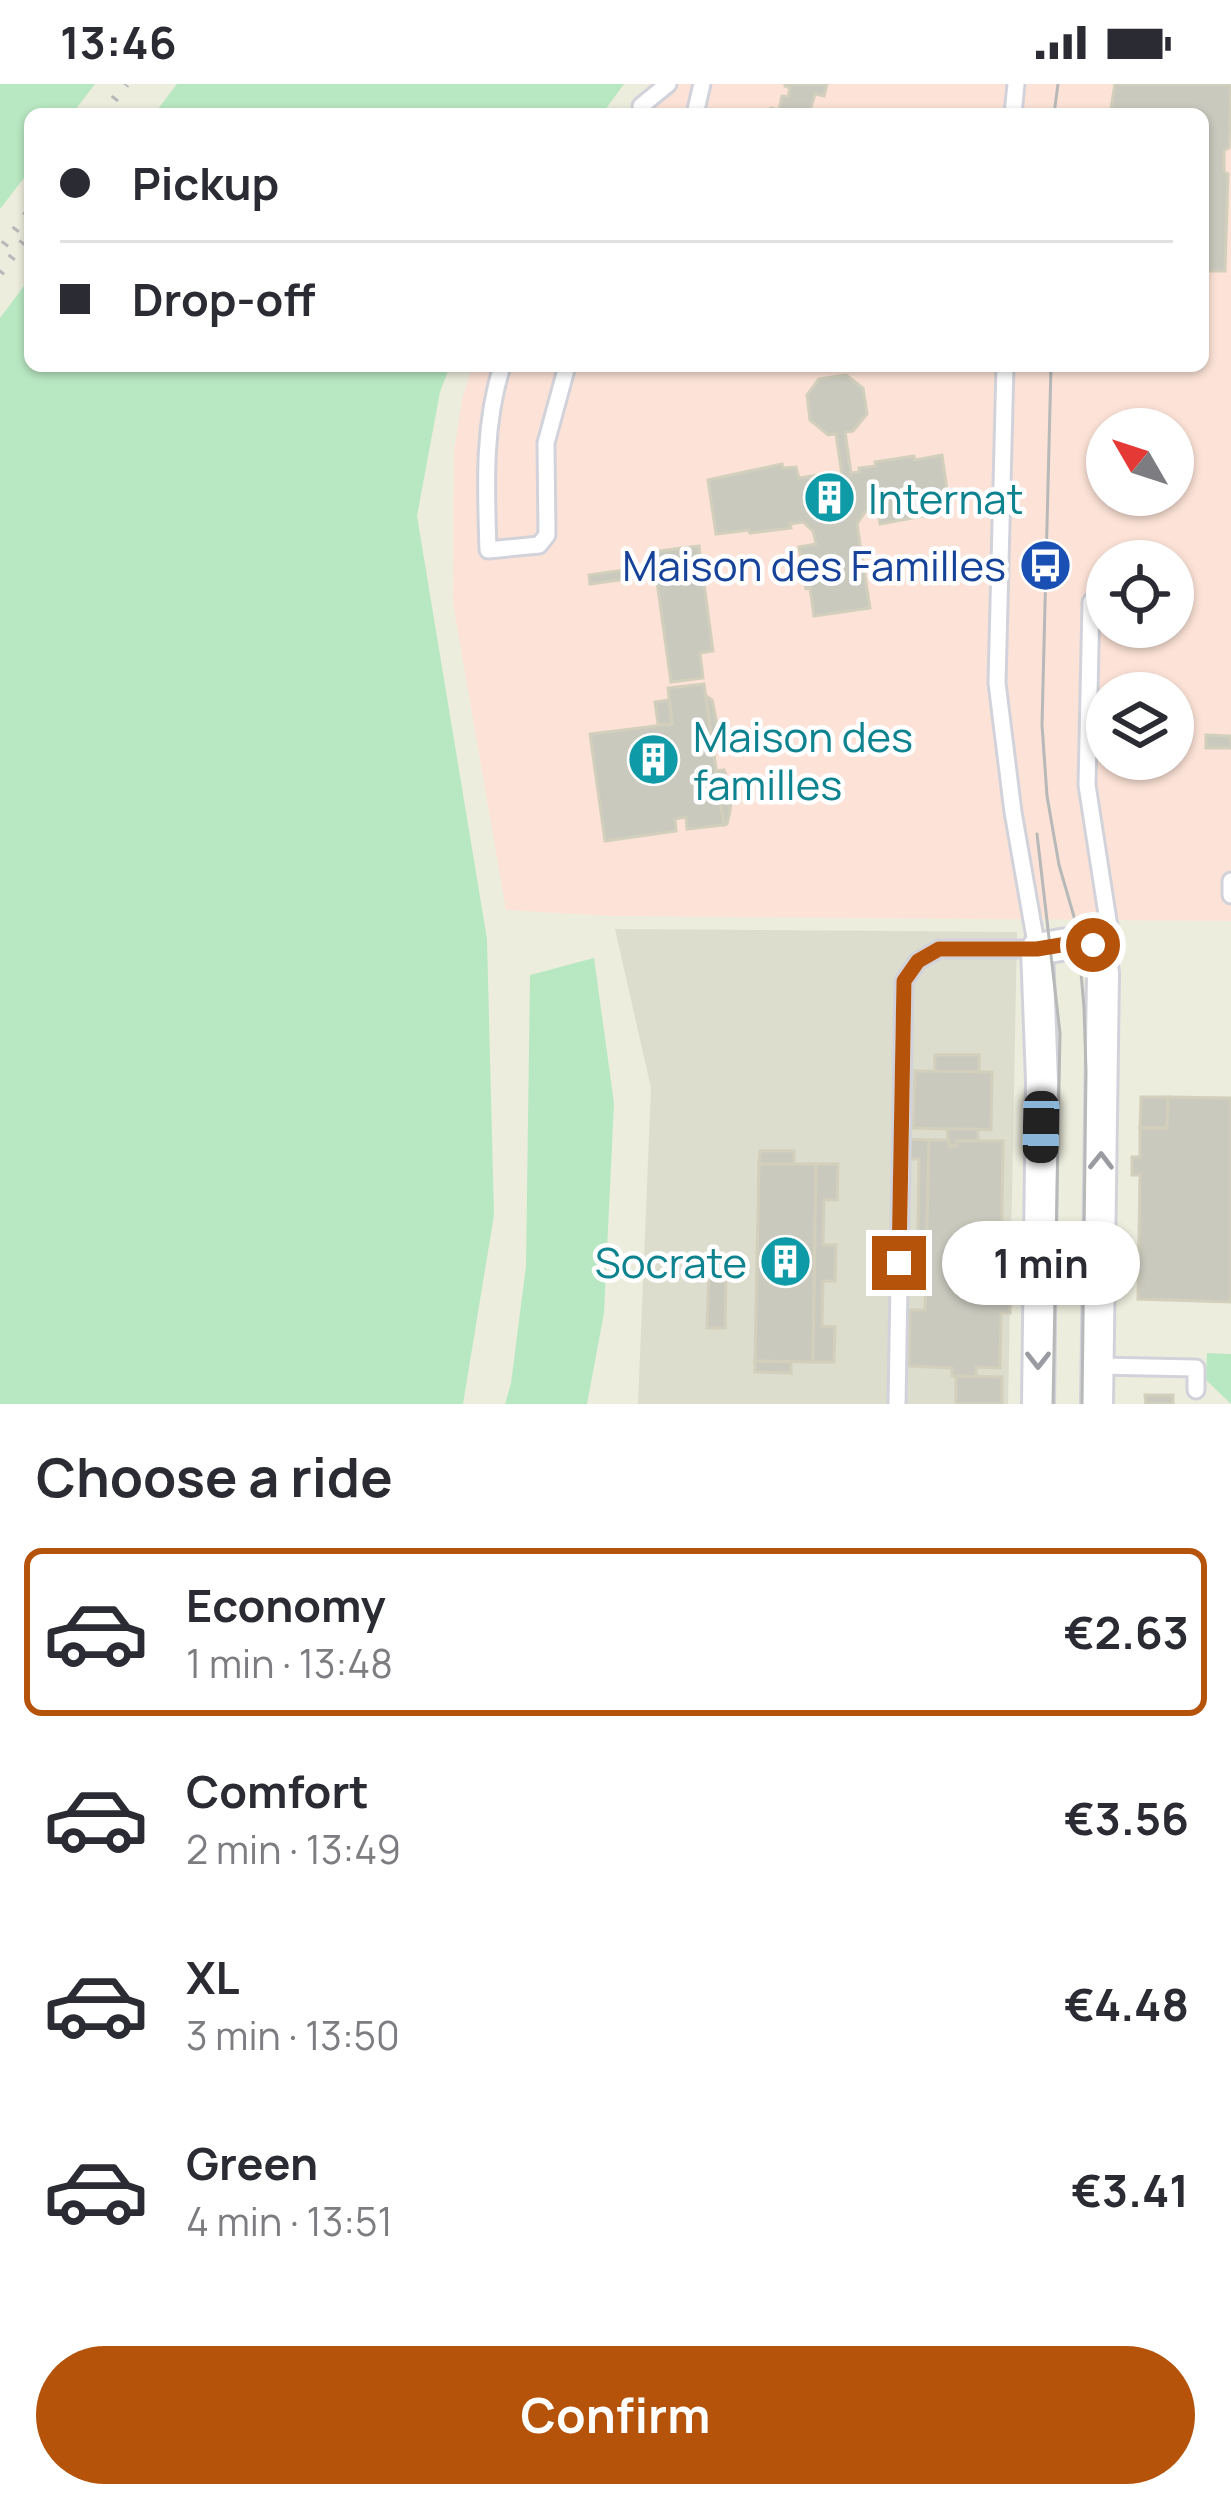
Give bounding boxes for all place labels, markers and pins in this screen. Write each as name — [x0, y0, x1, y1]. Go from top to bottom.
place label: Internat — [868, 469, 1024, 527]
building icon: Internat — [801, 470, 857, 526]
place label: Maison des Familles — [622, 536, 1006, 594]
bus stop icon: Maison des Familles — [1017, 537, 1073, 593]
place label: Maison des familles — [693, 707, 913, 813]
building icon: Maison des familles — [626, 732, 682, 788]
place label: Socrate — [595, 1233, 747, 1291]
building icon: Socrate — [758, 1234, 814, 1290]

